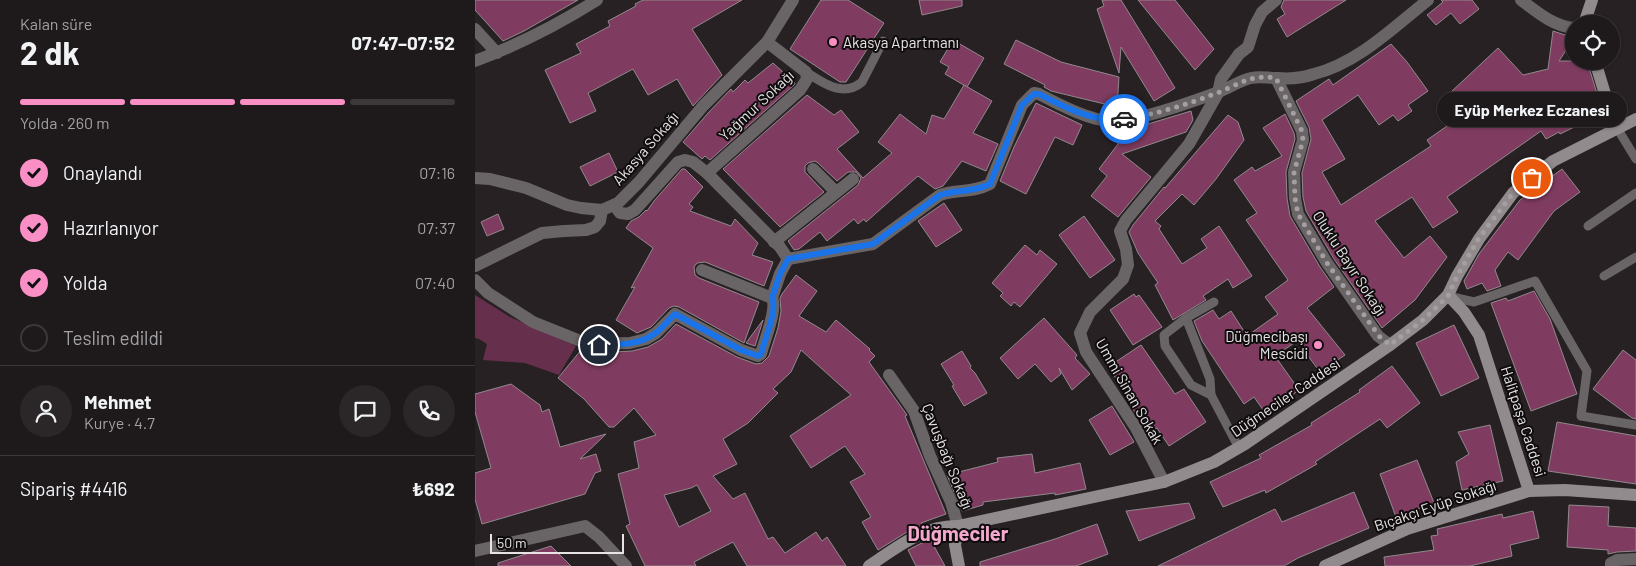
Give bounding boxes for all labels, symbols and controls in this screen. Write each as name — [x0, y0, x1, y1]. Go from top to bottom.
text: Kalan süre — [20, 14, 92, 33]
map controls — [1565, 15, 1620, 70]
button: locate — [1565, 15, 1620, 70]
text: 07:47–07:52 — [351, 31, 455, 54]
text: 2 dk — [20, 33, 80, 71]
place label: Akasya Apartmanı — [843, 33, 959, 51]
marker: Akasya Apartmanı — [827, 36, 839, 48]
street label: Yağmur Sokağı — [715, 66, 797, 144]
callout: Eyüp Merkez Eczanesi — [1437, 93, 1627, 128]
courier — [1099, 94, 1149, 144]
text: Eyüp Merkez Eczanesi — [1455, 100, 1609, 119]
icon: car — [1110, 105, 1138, 133]
street label: Akasya Sokağı — [608, 108, 682, 188]
text: Yolda · 260 m — [20, 113, 109, 132]
pin — [1511, 157, 1553, 199]
icon: check — [20, 159, 48, 187]
text: Onaylandı — [63, 161, 142, 184]
text: 07:16 — [419, 163, 455, 182]
icon: bag — [1518, 164, 1546, 192]
street label: Oluklu Bayır Sokağı — [1309, 207, 1391, 319]
icon: check — [20, 214, 48, 242]
text: Hazırlanıyor — [63, 216, 159, 239]
text: 07:37 — [417, 218, 455, 237]
icon: check — [20, 269, 48, 297]
text: Yolda — [63, 271, 107, 294]
text: 07:40 — [415, 273, 455, 292]
pin — [578, 324, 620, 366]
text: Teslim edildi — [63, 326, 163, 349]
place label: Düğmecibaşı Mescidi — [1225, 327, 1308, 362]
icon: home — [585, 331, 613, 359]
street label: Ummi Sinan Sokak — [1092, 335, 1168, 447]
marker: Düğmecibaşı Mescidi — [1312, 339, 1324, 351]
street label: Düğmeciler Caddesi — [1227, 354, 1343, 440]
street label: Halitpaşa Caddesi — [1498, 364, 1550, 478]
button: person — [20, 385, 72, 437]
button: chat — [339, 385, 391, 437]
button: phone — [403, 385, 455, 437]
text: Mehmet — [84, 390, 152, 413]
street label: Çavuşbağı Sokağı — [919, 401, 977, 511]
text: Kurye · 4.7 — [84, 413, 155, 432]
street label: Bıçakçı Eyüp Sokağı — [1372, 476, 1498, 534]
text: Sipariş #4416 — [20, 477, 127, 500]
text: ₺692 — [412, 477, 455, 500]
district label: Düğmeciler — [908, 521, 1009, 545]
scale bar — [490, 531, 624, 554]
text: 50 m — [497, 534, 526, 551]

